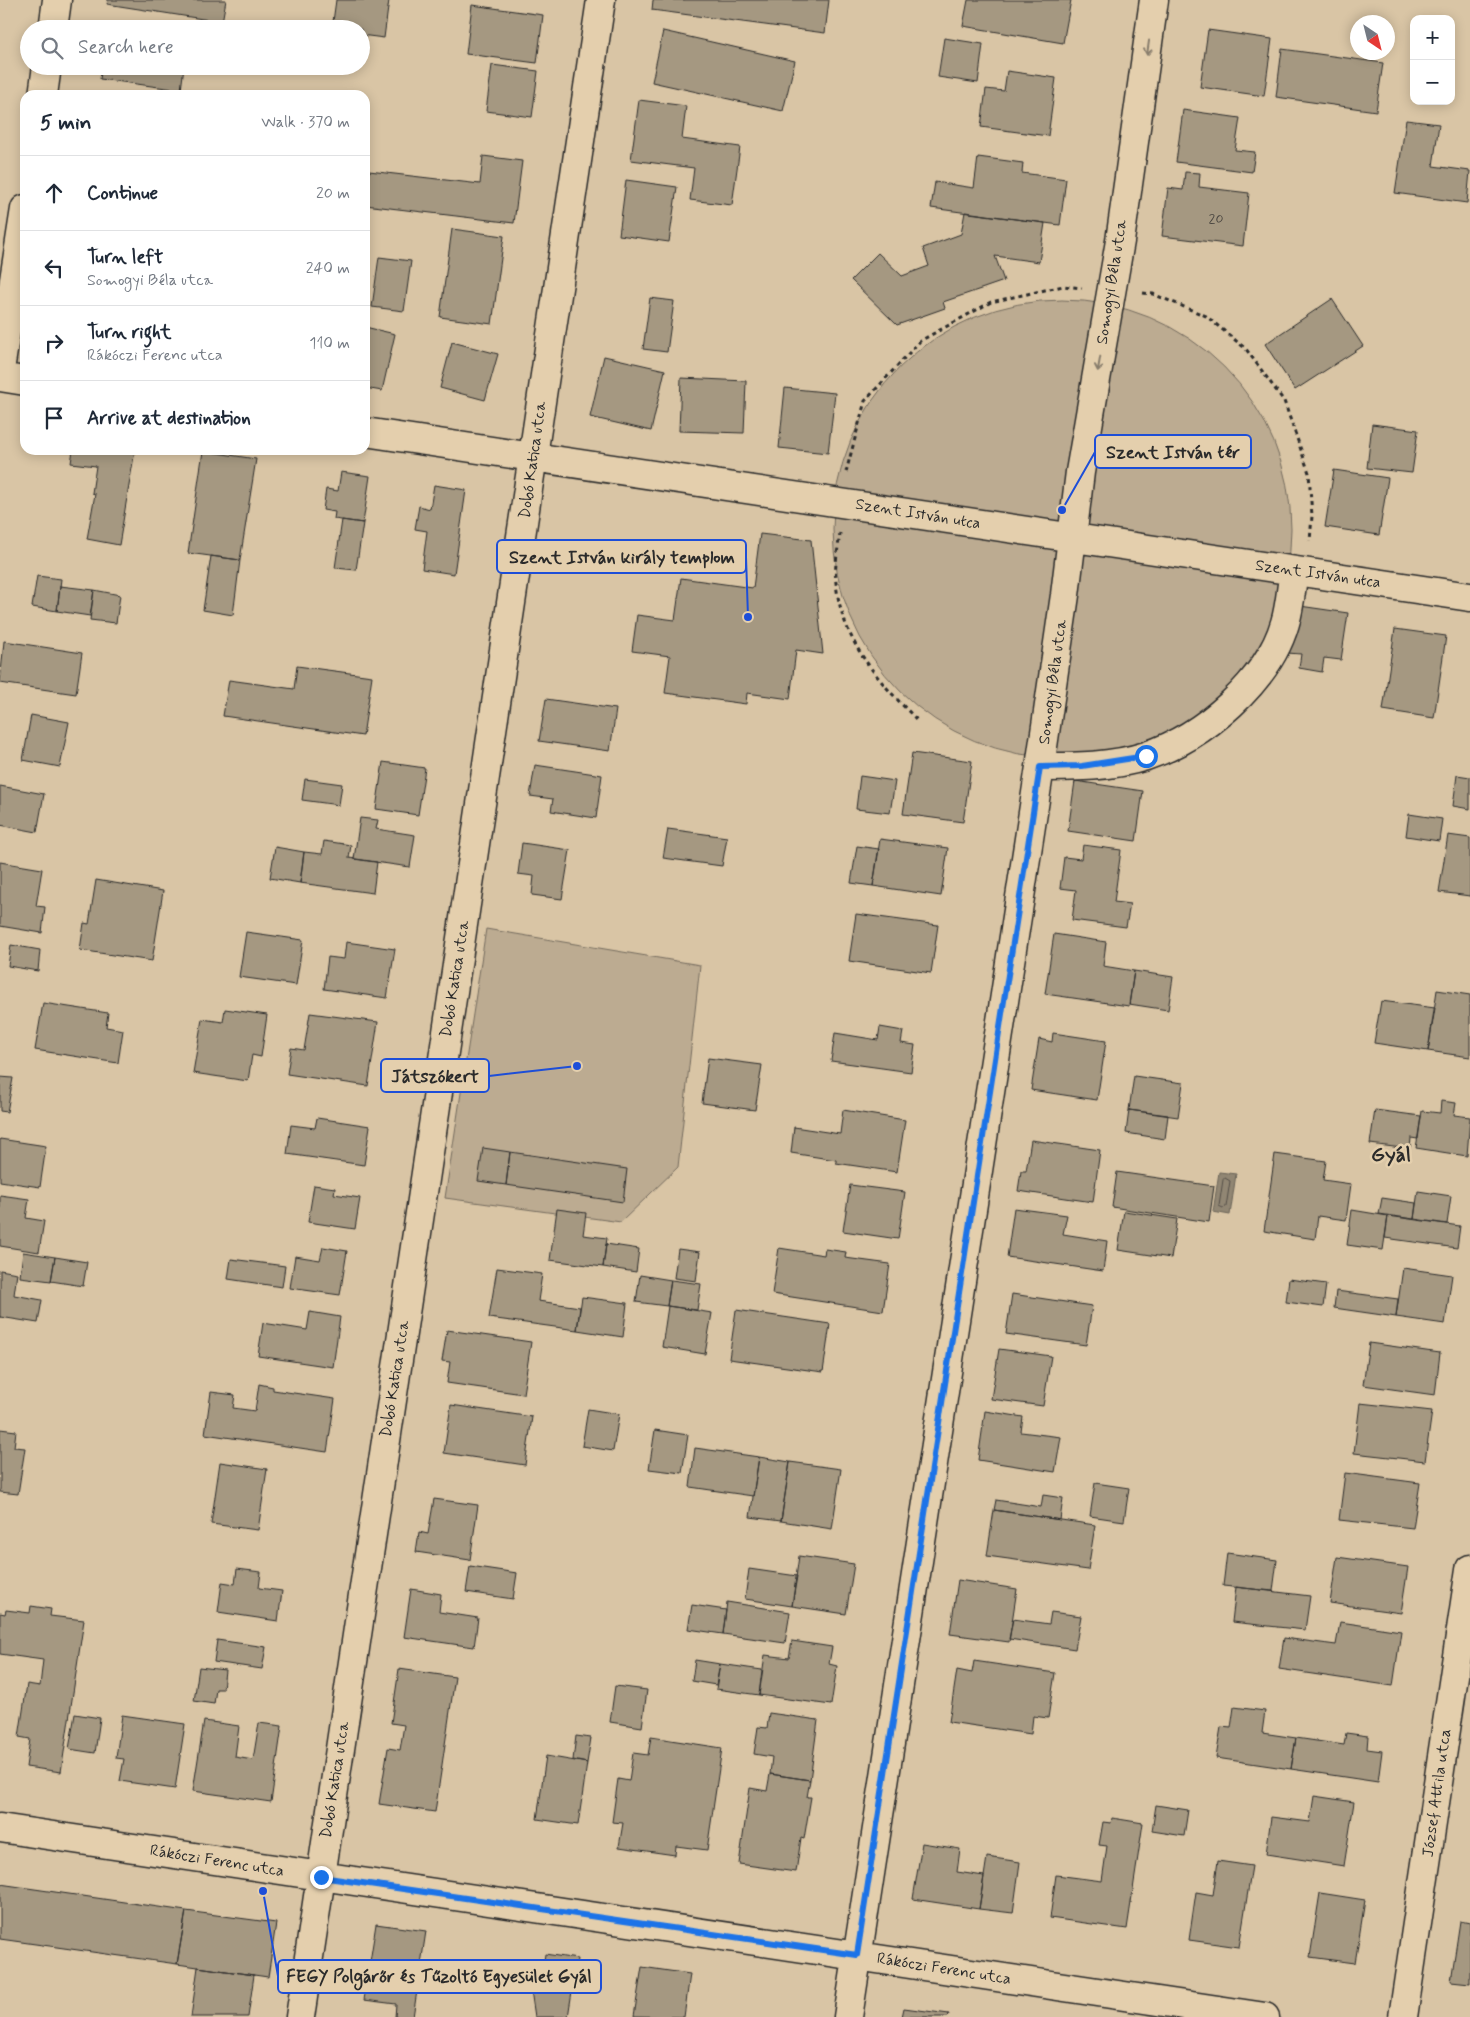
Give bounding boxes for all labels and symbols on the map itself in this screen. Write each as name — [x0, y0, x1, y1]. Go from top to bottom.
north arrow — [1350, 15, 1395, 60]
one-way arrow — [1142, 40, 1152, 56]
house number: 20 — [1209, 210, 1223, 228]
street label: Somogyi Béla utca — [1092, 218, 1133, 346]
one-way arrow — [1093, 356, 1103, 372]
street label: Dobó Katica utca — [514, 400, 552, 520]
callout: Szent István tér — [1095, 435, 1251, 468]
text: Szent István tér — [1106, 441, 1240, 465]
street label: Szent István utca — [854, 494, 982, 534]
callout: Szent István király templom — [497, 540, 746, 573]
text: Szent István király templom — [509, 546, 735, 570]
street label: Szent István utca — [1254, 555, 1382, 593]
street label: Somogyi Béla utca — [1034, 618, 1073, 746]
route start — [1135, 745, 1158, 768]
street label: Dobó Katica utca — [435, 919, 475, 1039]
callout: Játszókert — [381, 1059, 489, 1092]
text: Játszókert — [391, 1065, 479, 1089]
district label: Gyál — [1371, 1141, 1411, 1169]
street label: Dobó Katica utca — [375, 1319, 415, 1439]
street label: Dobó Katica utca — [315, 1720, 355, 1840]
street label: József Attila utca — [1418, 1727, 1456, 1859]
street label: Rákóczi Ferenc utca — [148, 1840, 286, 1882]
route end — [310, 1866, 333, 1889]
street label: Rákóczi Ferenc utca — [875, 1948, 1013, 1990]
callout: FEGY Polgárőr és Tűzoltó Egyesület Gyál — [278, 1960, 601, 1993]
text: FEGY Polgárőr és Tűzoltó Egyesület Gyál — [286, 1965, 592, 1991]

